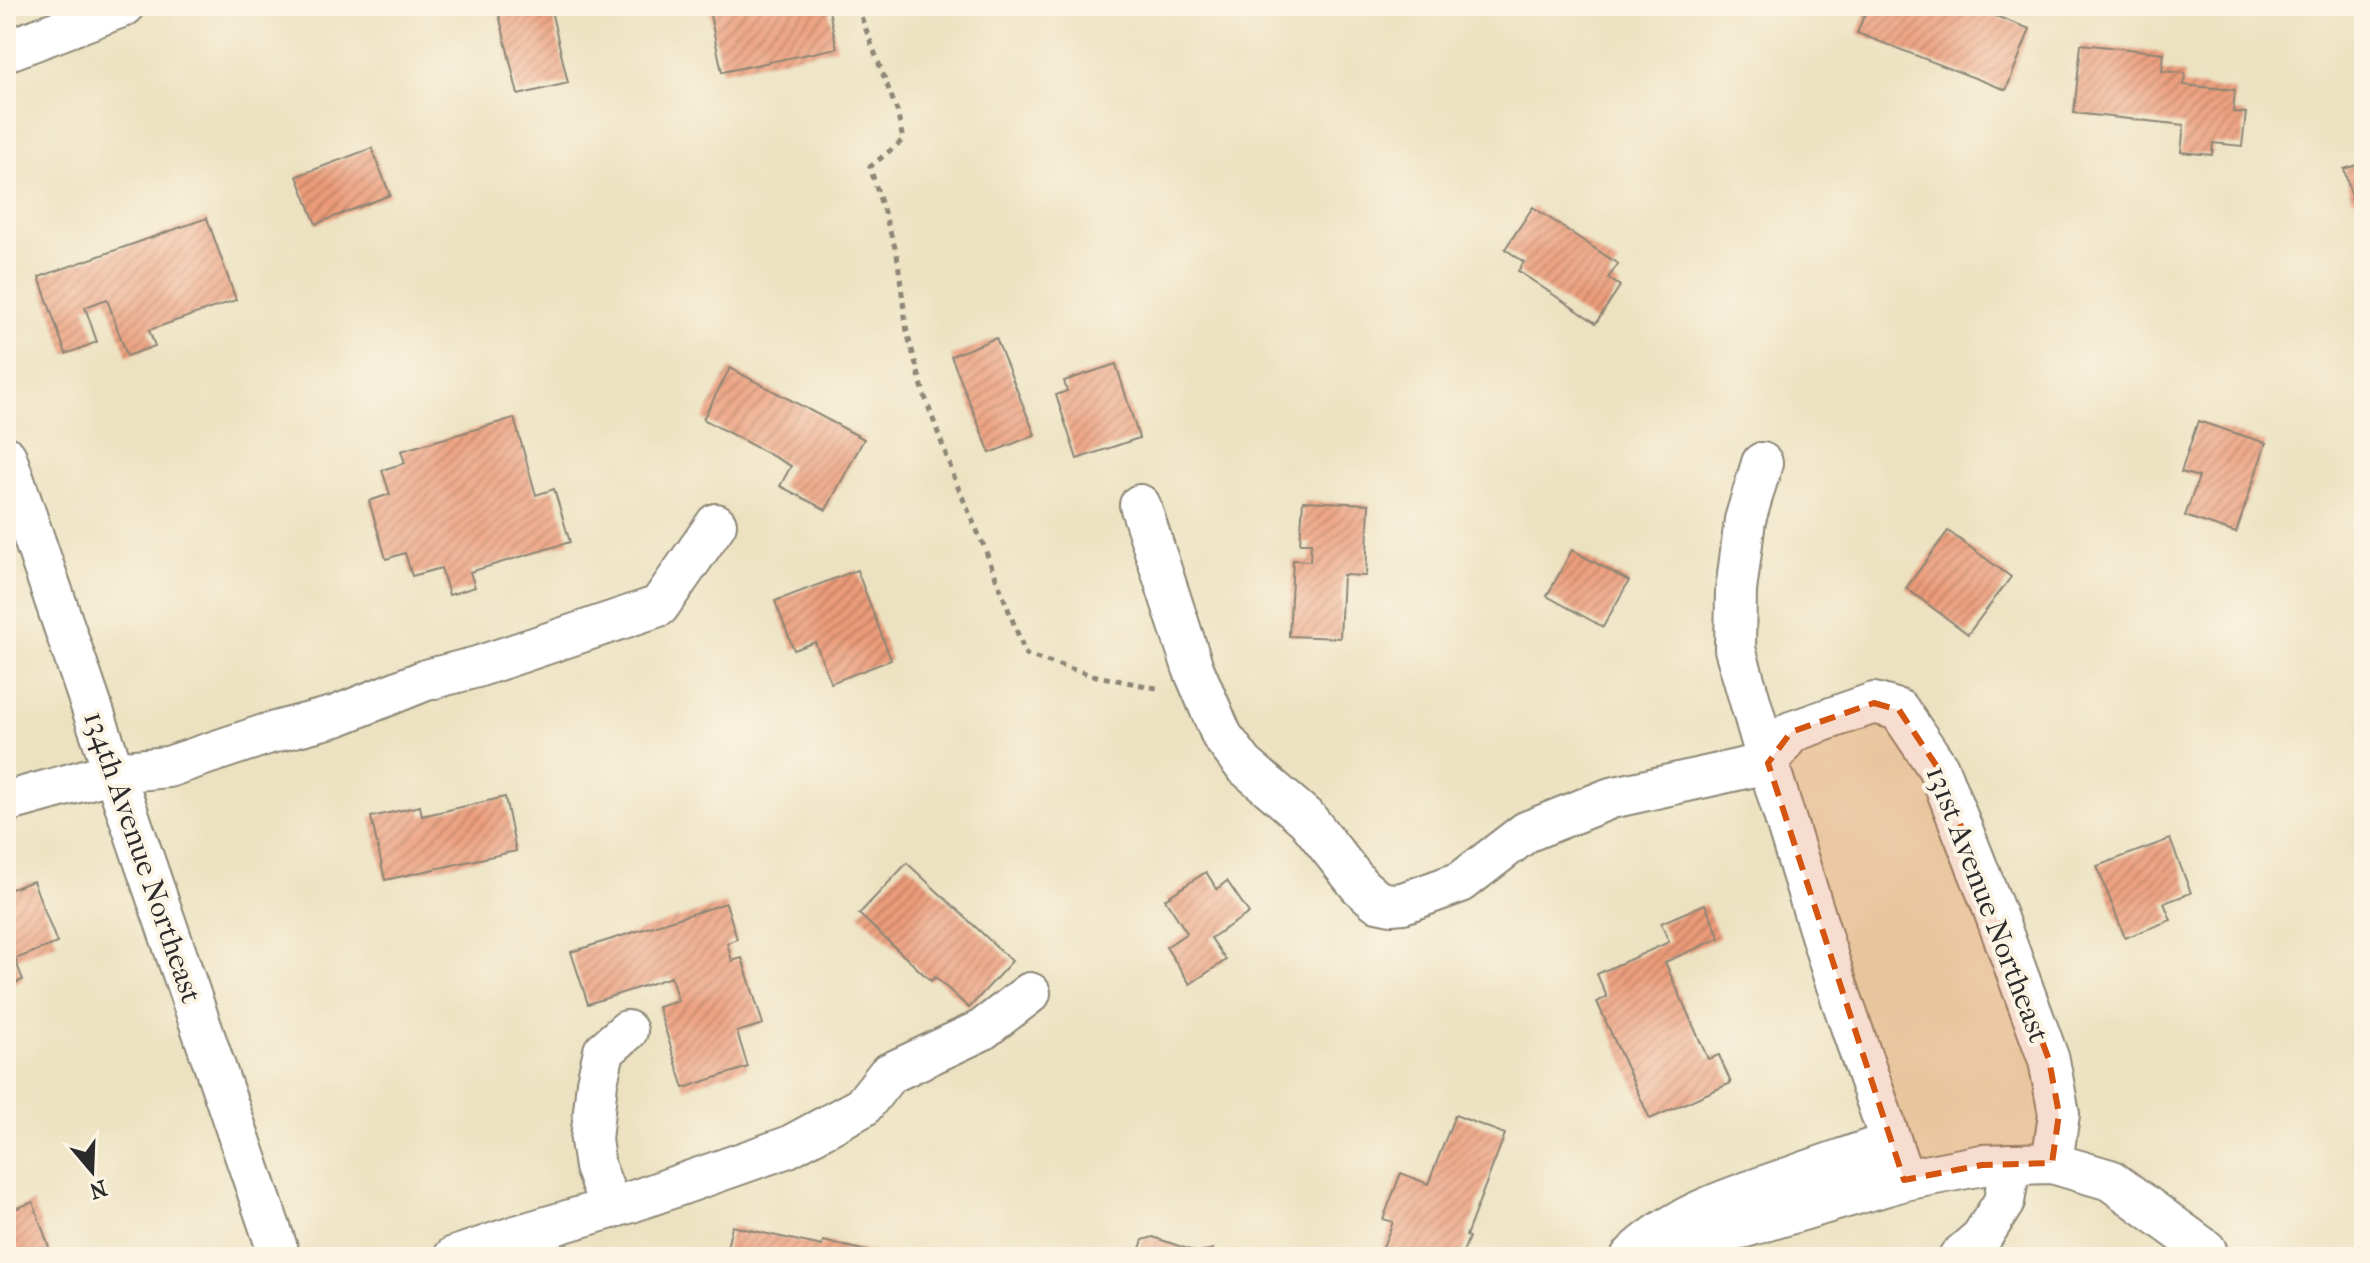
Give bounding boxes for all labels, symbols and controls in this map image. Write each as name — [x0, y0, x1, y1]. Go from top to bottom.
street label: 134th Avenue Northeast — [76, 707, 209, 1008]
street label: 131st Avenue Northeast — [1919, 761, 2057, 1048]
north arrow — [52, 1131, 132, 1211]
text: N — [86, 1174, 110, 1204]

